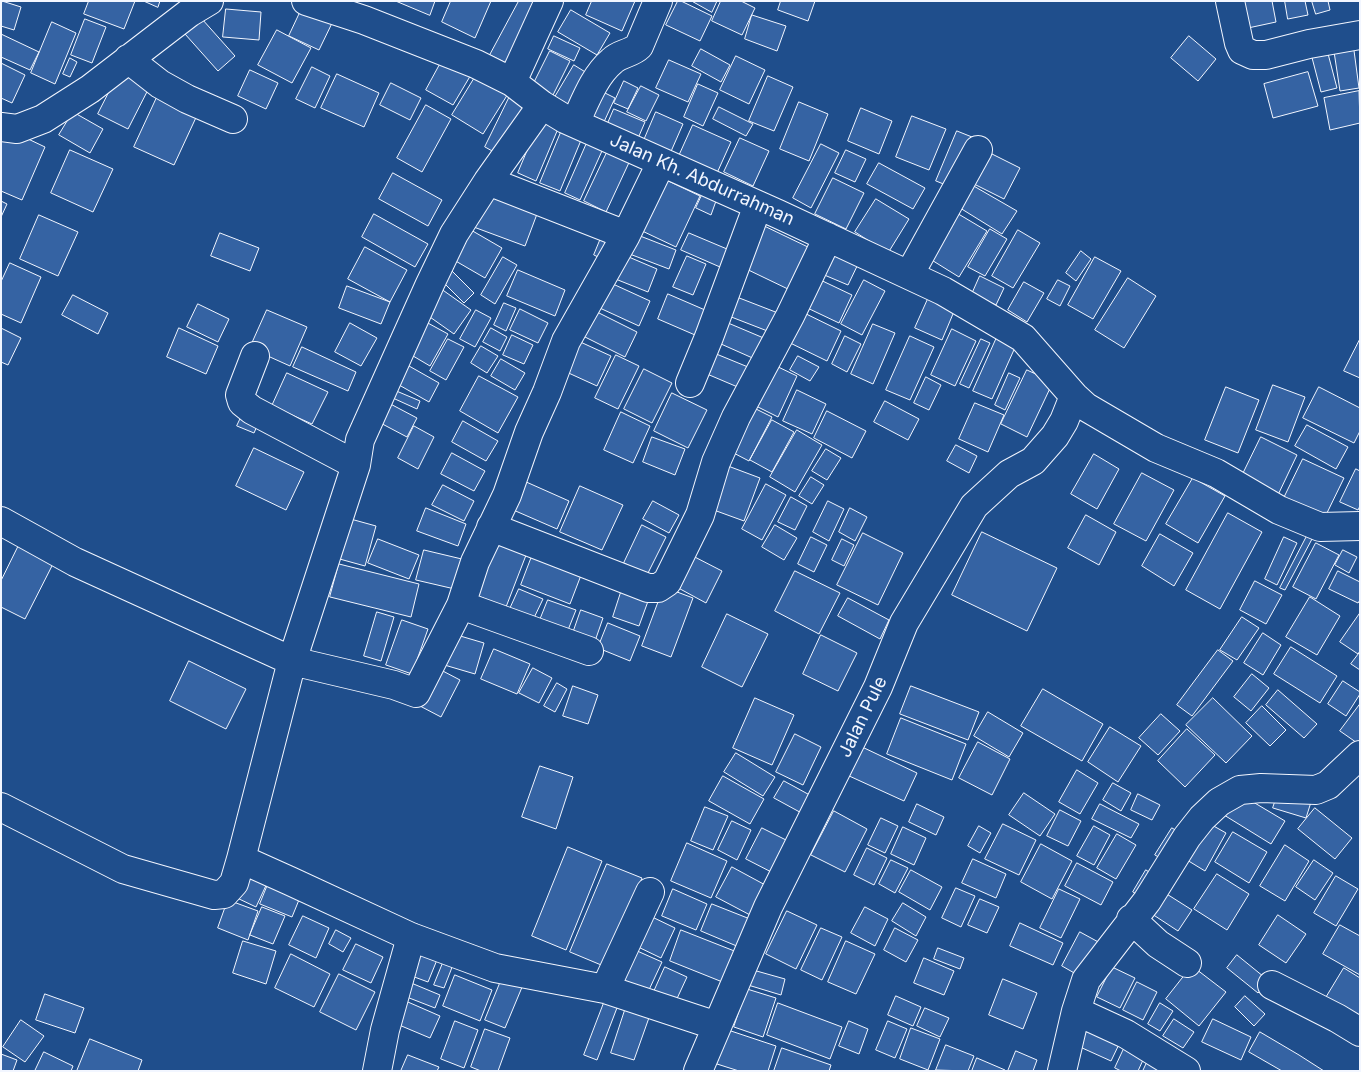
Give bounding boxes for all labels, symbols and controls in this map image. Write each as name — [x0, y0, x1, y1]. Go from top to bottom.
street label: Jalan Kh. Abdurrahman — [606, 130, 798, 230]
street label: Jalan Pule — [834, 673, 892, 761]

